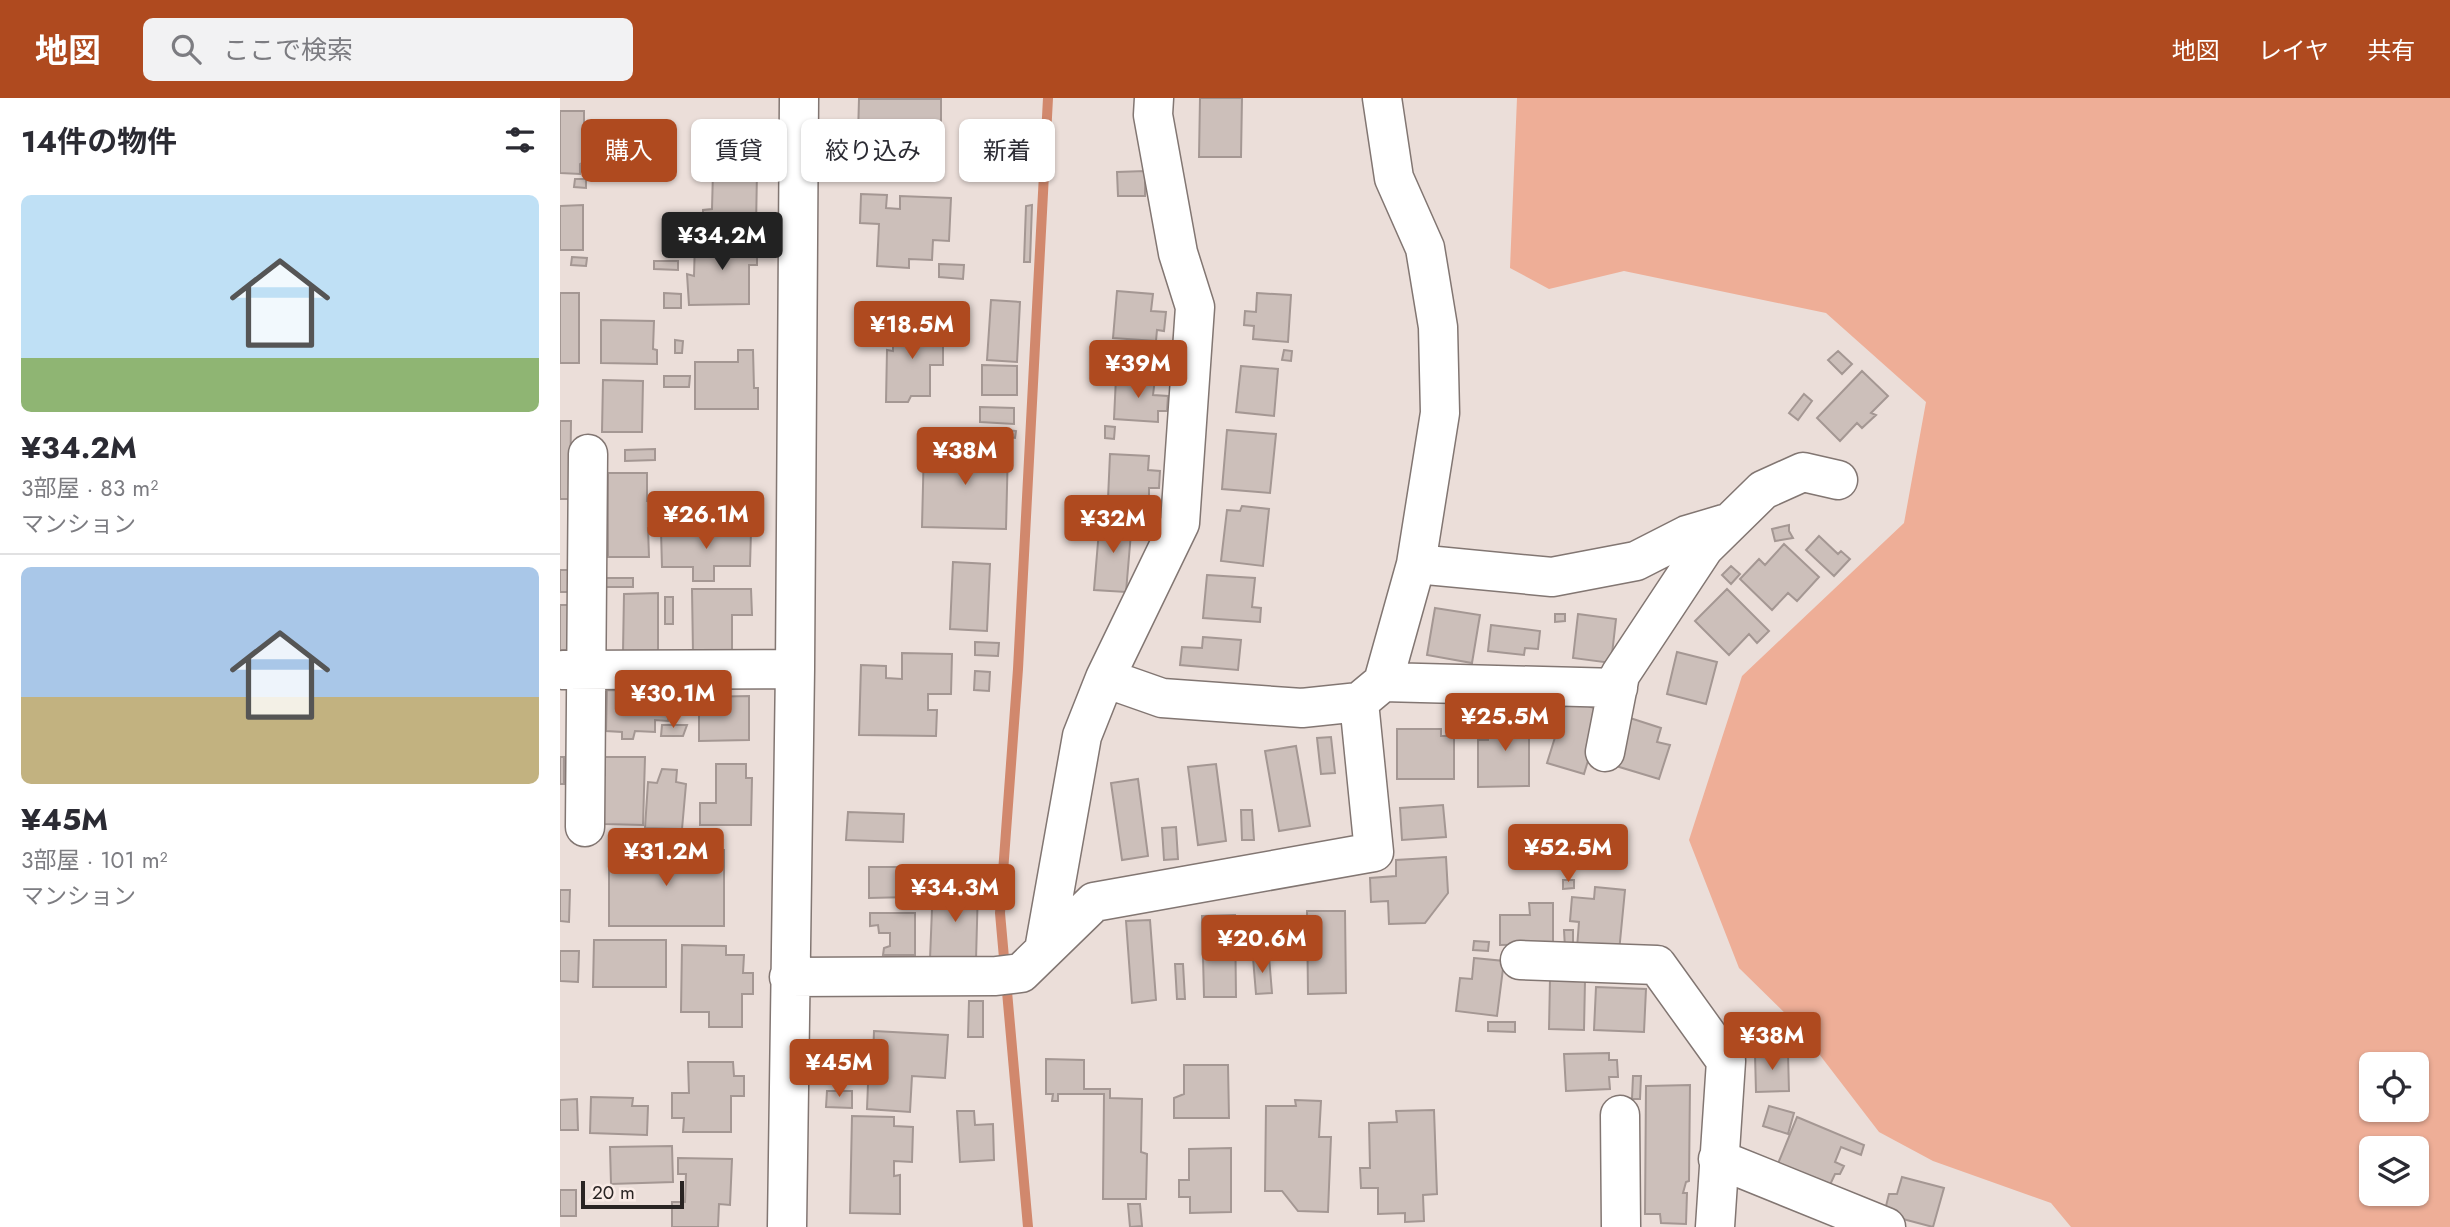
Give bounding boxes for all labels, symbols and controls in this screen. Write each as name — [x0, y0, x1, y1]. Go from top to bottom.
search box — [143, 18, 633, 81]
text: 地図 — [35, 27, 101, 74]
icon: search — [167, 30, 205, 68]
text: ここで検索 — [223, 31, 353, 69]
text: 地図 — [2172, 33, 2220, 68]
text: レイヤ — [2258, 33, 2329, 68]
text: 共有 — [2367, 33, 2415, 68]
chip: 購入 — [581, 119, 677, 182]
chip: 賃貸 — [691, 119, 787, 182]
chip: 絞り込み — [801, 119, 945, 182]
chip: 新着 — [959, 119, 1055, 182]
text: 14件の物件 — [21, 120, 177, 163]
icon: filters — [501, 121, 539, 159]
pin: ¥34.2M — [665, 212, 779, 272]
text: ¥34.2M — [678, 218, 766, 252]
icon: home — [217, 240, 343, 366]
pin: ¥18.5M — [855, 302, 969, 361]
text: ¥18.5M — [870, 307, 954, 341]
pin: ¥39M — [1097, 341, 1179, 400]
text: ¥39M — [1105, 346, 1171, 380]
text: ¥34.2M — [21, 426, 137, 469]
pin: ¥38M — [924, 428, 1006, 487]
text: ¥38M — [933, 433, 997, 467]
text: 3部屋 · 83 m² — [21, 471, 158, 505]
pin: ¥26.1M — [649, 491, 763, 551]
pin: ¥32M — [1072, 496, 1154, 555]
text: ¥26.1M — [663, 497, 749, 531]
text: ¥32M — [1080, 501, 1146, 535]
text: マンション — [21, 507, 136, 541]
icon: home — [217, 612, 343, 738]
pin: ¥30.1M — [616, 670, 730, 730]
text: ¥30.1M — [631, 676, 715, 710]
pin: ¥25.5M — [1448, 694, 1562, 753]
text: ¥25.5M — [1461, 699, 1549, 733]
text: ¥45M — [21, 798, 108, 841]
pin: ¥52.5M — [1511, 824, 1625, 884]
pin: ¥31.2M — [609, 828, 723, 888]
text: ¥52.5M — [1524, 830, 1612, 864]
text: ¥31.2M — [624, 834, 708, 868]
text: 3部屋 · 101 m² — [21, 843, 168, 877]
pin: ¥34.3M — [898, 864, 1012, 924]
text: ¥34.3M — [911, 870, 999, 904]
text: マンション — [21, 879, 136, 913]
pin: ¥20.6M — [1205, 916, 1319, 975]
text: ¥20.6M — [1218, 921, 1307, 955]
pin: ¥38M — [1731, 1012, 1813, 1072]
text: ¥38M — [1740, 1018, 1804, 1052]
pin: ¥45M — [798, 1040, 880, 1099]
text: ¥45M — [806, 1045, 872, 1079]
map controls — [2359, 1052, 2429, 1206]
button: locate — [2359, 1052, 2429, 1122]
button: layers — [2359, 1136, 2429, 1206]
scale bar — [581, 1178, 684, 1210]
text: 20 m — [592, 1179, 635, 1206]

